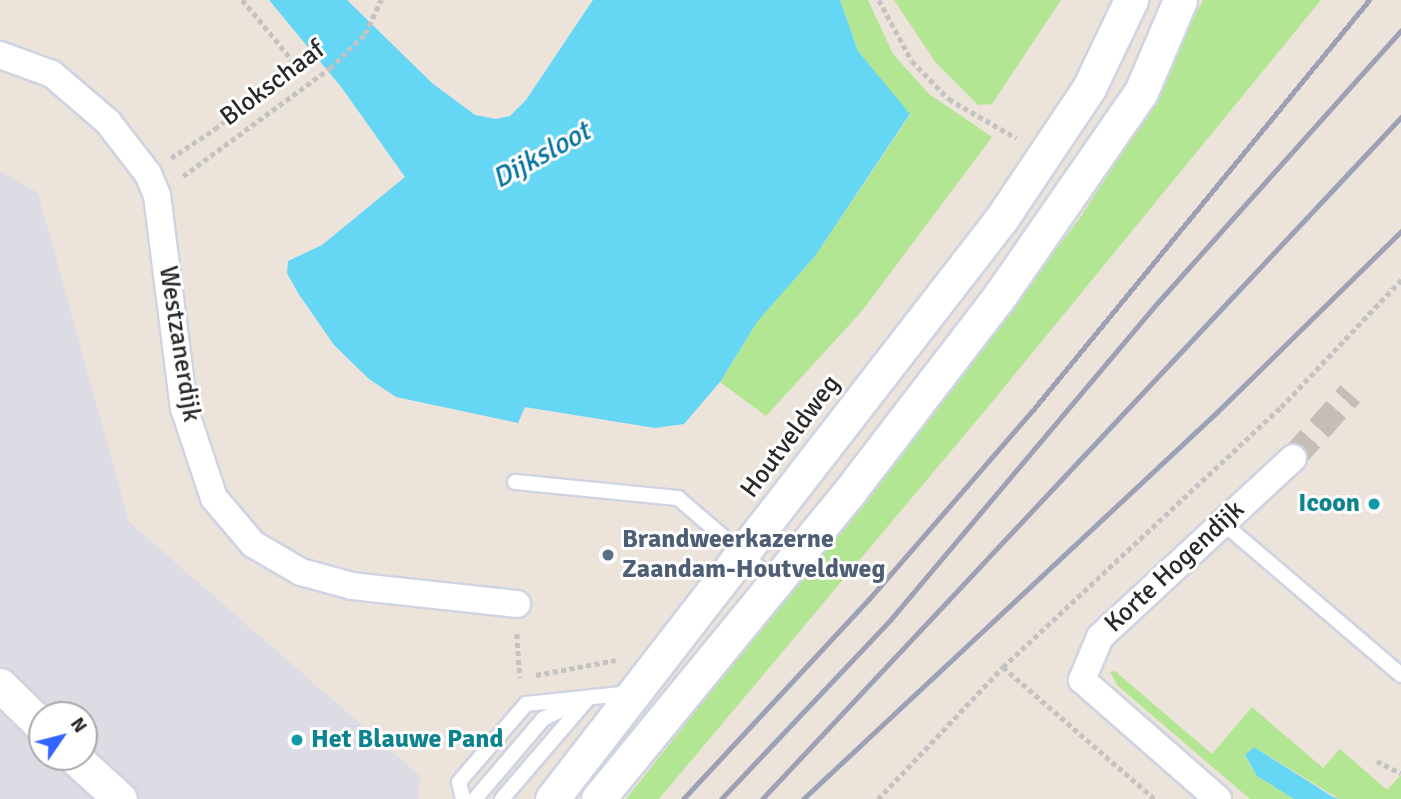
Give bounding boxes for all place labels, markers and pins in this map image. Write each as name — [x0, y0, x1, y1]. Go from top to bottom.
place label: Icoon — [1298, 488, 1360, 520]
marker: Icoon — [1366, 496, 1382, 512]
place label: Brandweerkazerne Zaandam-Houtveldweg — [622, 524, 885, 586]
marker: Brandweerkazerne Zaandam-Houtveldweg — [600, 547, 616, 563]
place label: Het Blauwe Pand — [311, 724, 503, 756]
marker: Het Blauwe Pand — [289, 732, 305, 748]

